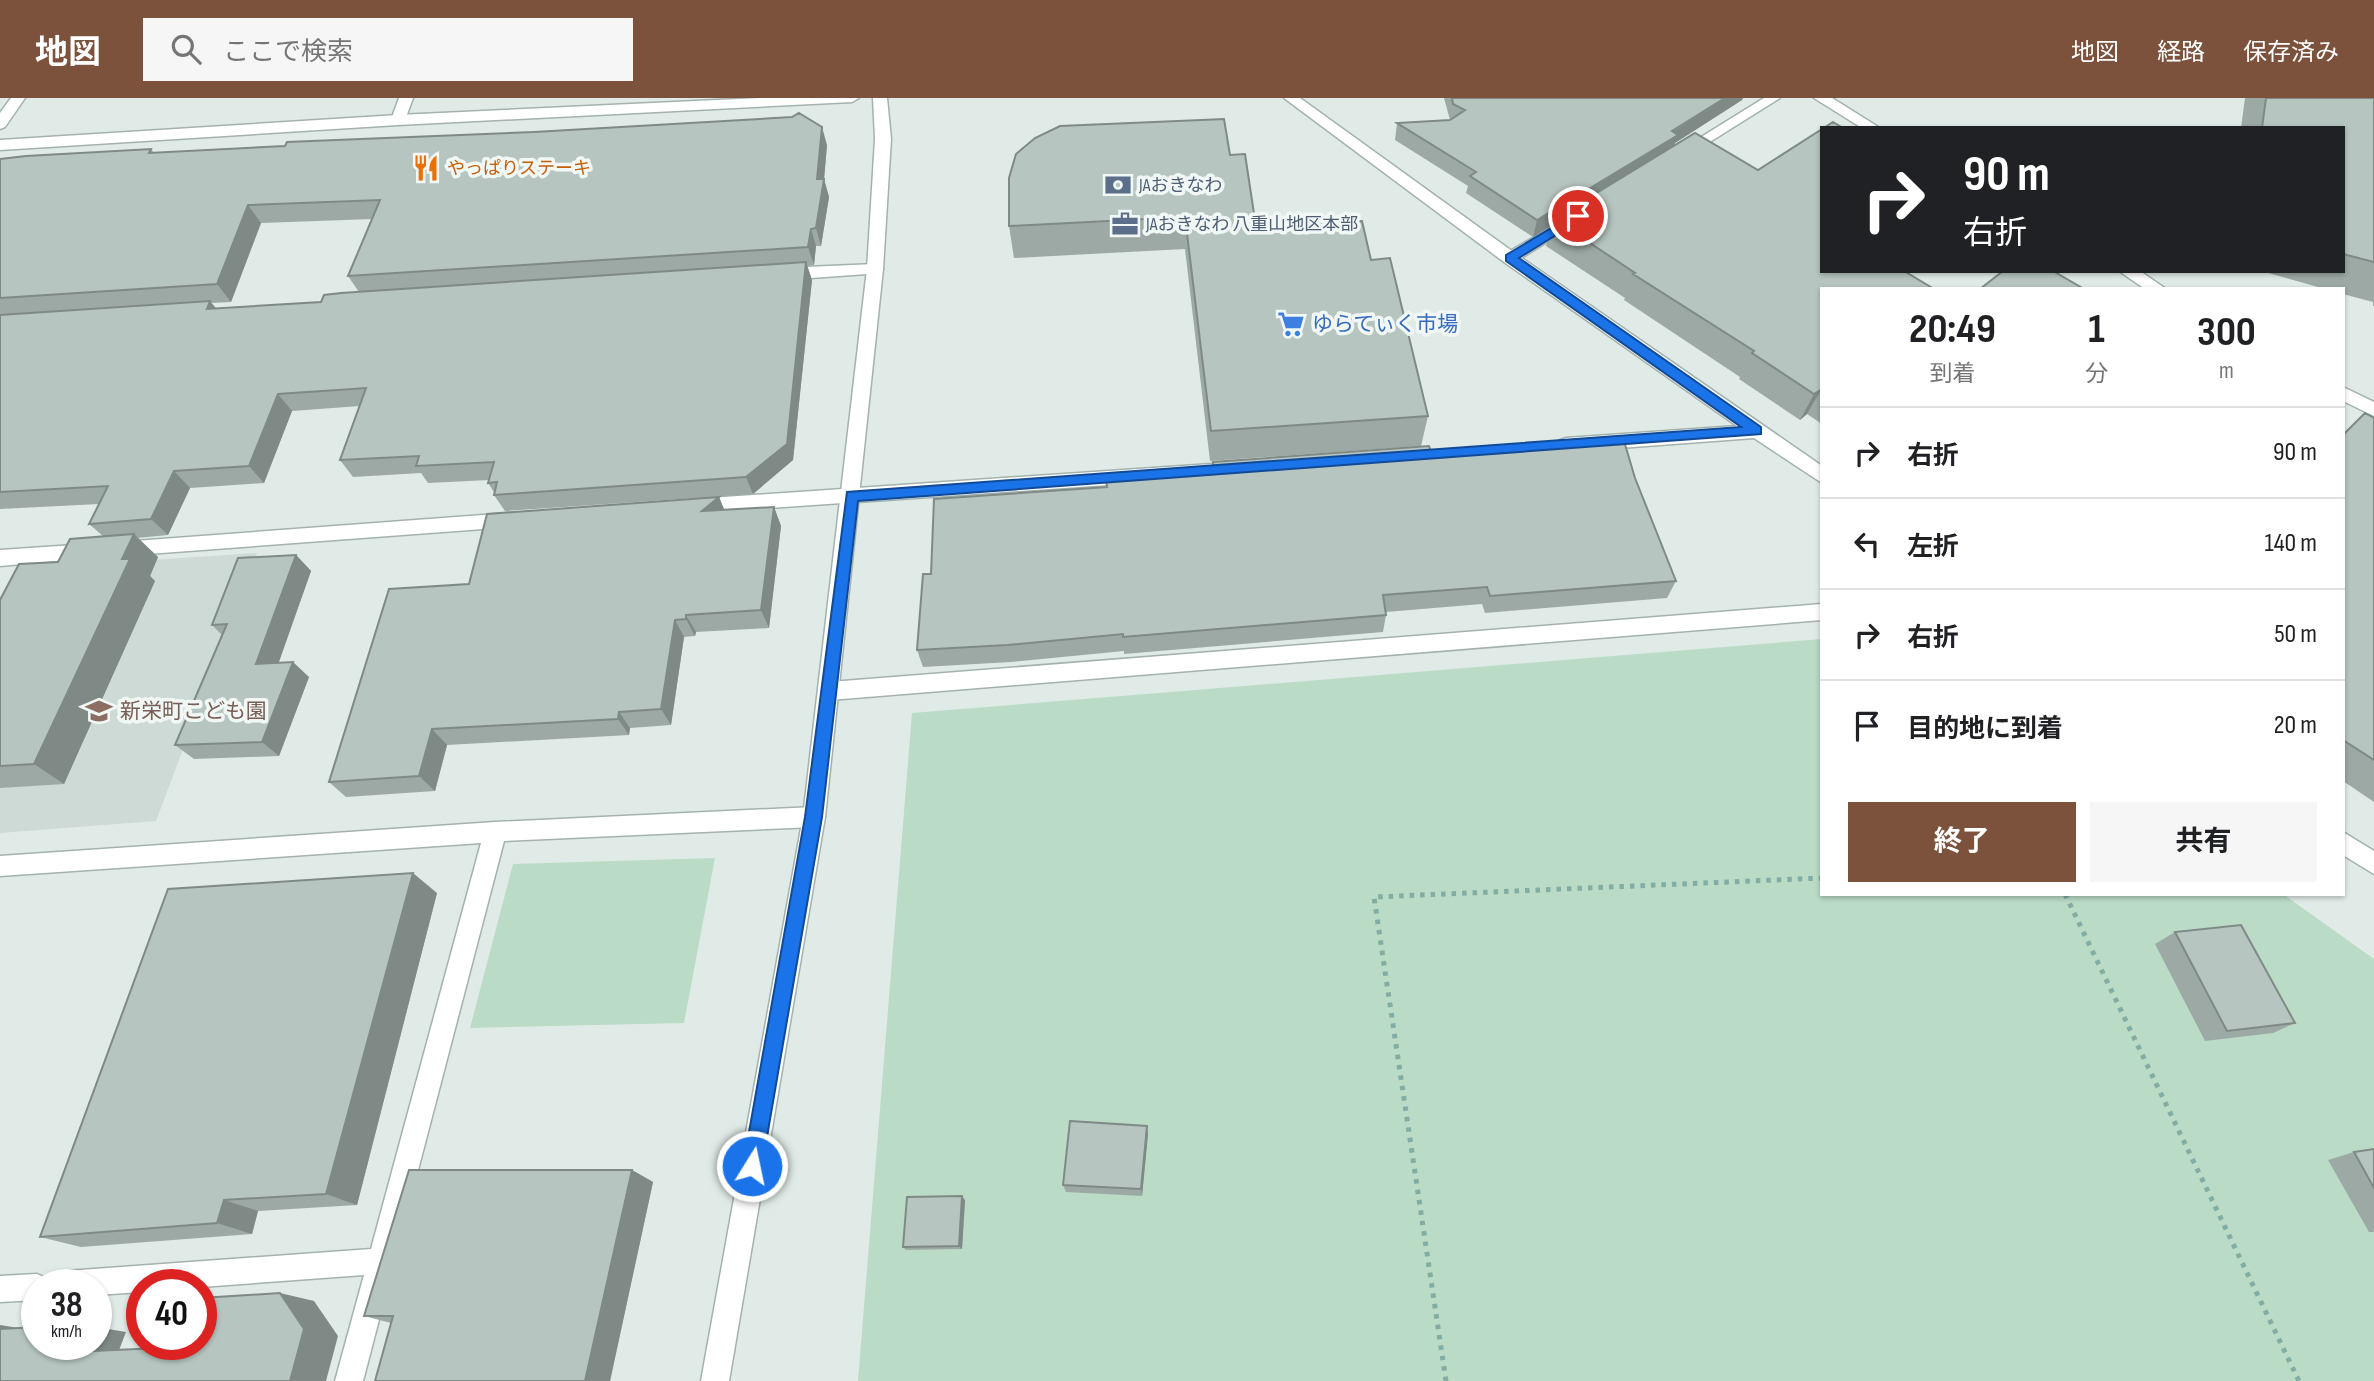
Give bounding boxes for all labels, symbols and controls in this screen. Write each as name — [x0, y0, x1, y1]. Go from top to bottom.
search box — [143, 18, 633, 81]
icon: search — [167, 30, 205, 68]
text: 地図 — [35, 33, 101, 73]
text: ここで検索 — [223, 37, 353, 68]
text: 地図 — [2071, 38, 2119, 67]
text: 経路 — [2157, 38, 2205, 67]
text: 保存済み — [2243, 38, 2339, 67]
text: 90 m — [1963, 146, 2050, 205]
restaurant icon: やっぱりステーキ — [411, 153, 441, 183]
icon: right — [1848, 154, 1939, 245]
place label: やっぱりステーキ — [447, 158, 591, 179]
bank icon: JAおきなわ — [1103, 170, 1133, 200]
place label: JAおきなわ — [1138, 175, 1222, 196]
pin — [1548, 186, 1608, 246]
icon: arrive — [1559, 197, 1597, 235]
office icon: JAおきなわ 八重山地区本部 — [1110, 209, 1140, 239]
place label: JAおきなわ 八重山地区本部 — [1145, 214, 1358, 235]
text: 右折 — [1963, 214, 2027, 253]
text: 20:49 — [1909, 304, 1996, 355]
text: 1 — [2088, 304, 2105, 355]
text: 300 — [2197, 307, 2256, 358]
supermarket icon: ゆらてぃく市場 — [1276, 309, 1306, 339]
place label: ゆらてぃく市場 — [1312, 312, 1458, 337]
text: m — [2219, 357, 2234, 385]
text: 到着 — [1929, 360, 1975, 388]
text: 分 — [2085, 360, 2108, 388]
icon: right — [1848, 434, 1886, 472]
text: 90 m — [2273, 437, 2317, 468]
text: 右折 — [1907, 441, 1959, 472]
icon: left — [1848, 525, 1886, 563]
text: 140 m — [2265, 528, 2317, 559]
text: 左折 — [1907, 532, 1959, 563]
icon: right — [1848, 616, 1886, 654]
text: 50 m — [2274, 619, 2317, 650]
text: 右折 — [1907, 623, 1959, 654]
school or university icon: 新栄町こども園 — [84, 696, 114, 726]
place label: 新栄町こども園 — [120, 699, 267, 724]
icon: arrive — [1848, 707, 1886, 745]
text: 20 m — [2274, 710, 2317, 741]
text: 目的地に到着 — [1907, 714, 2063, 745]
button: 終了 — [1848, 802, 2076, 882]
button: 共有 — [2090, 802, 2317, 882]
position arrow — [715, 1129, 789, 1203]
speed limit sign: 40 — [126, 1269, 217, 1360]
text: 38 — [50, 1284, 83, 1327]
text: km/h — [51, 1321, 82, 1342]

